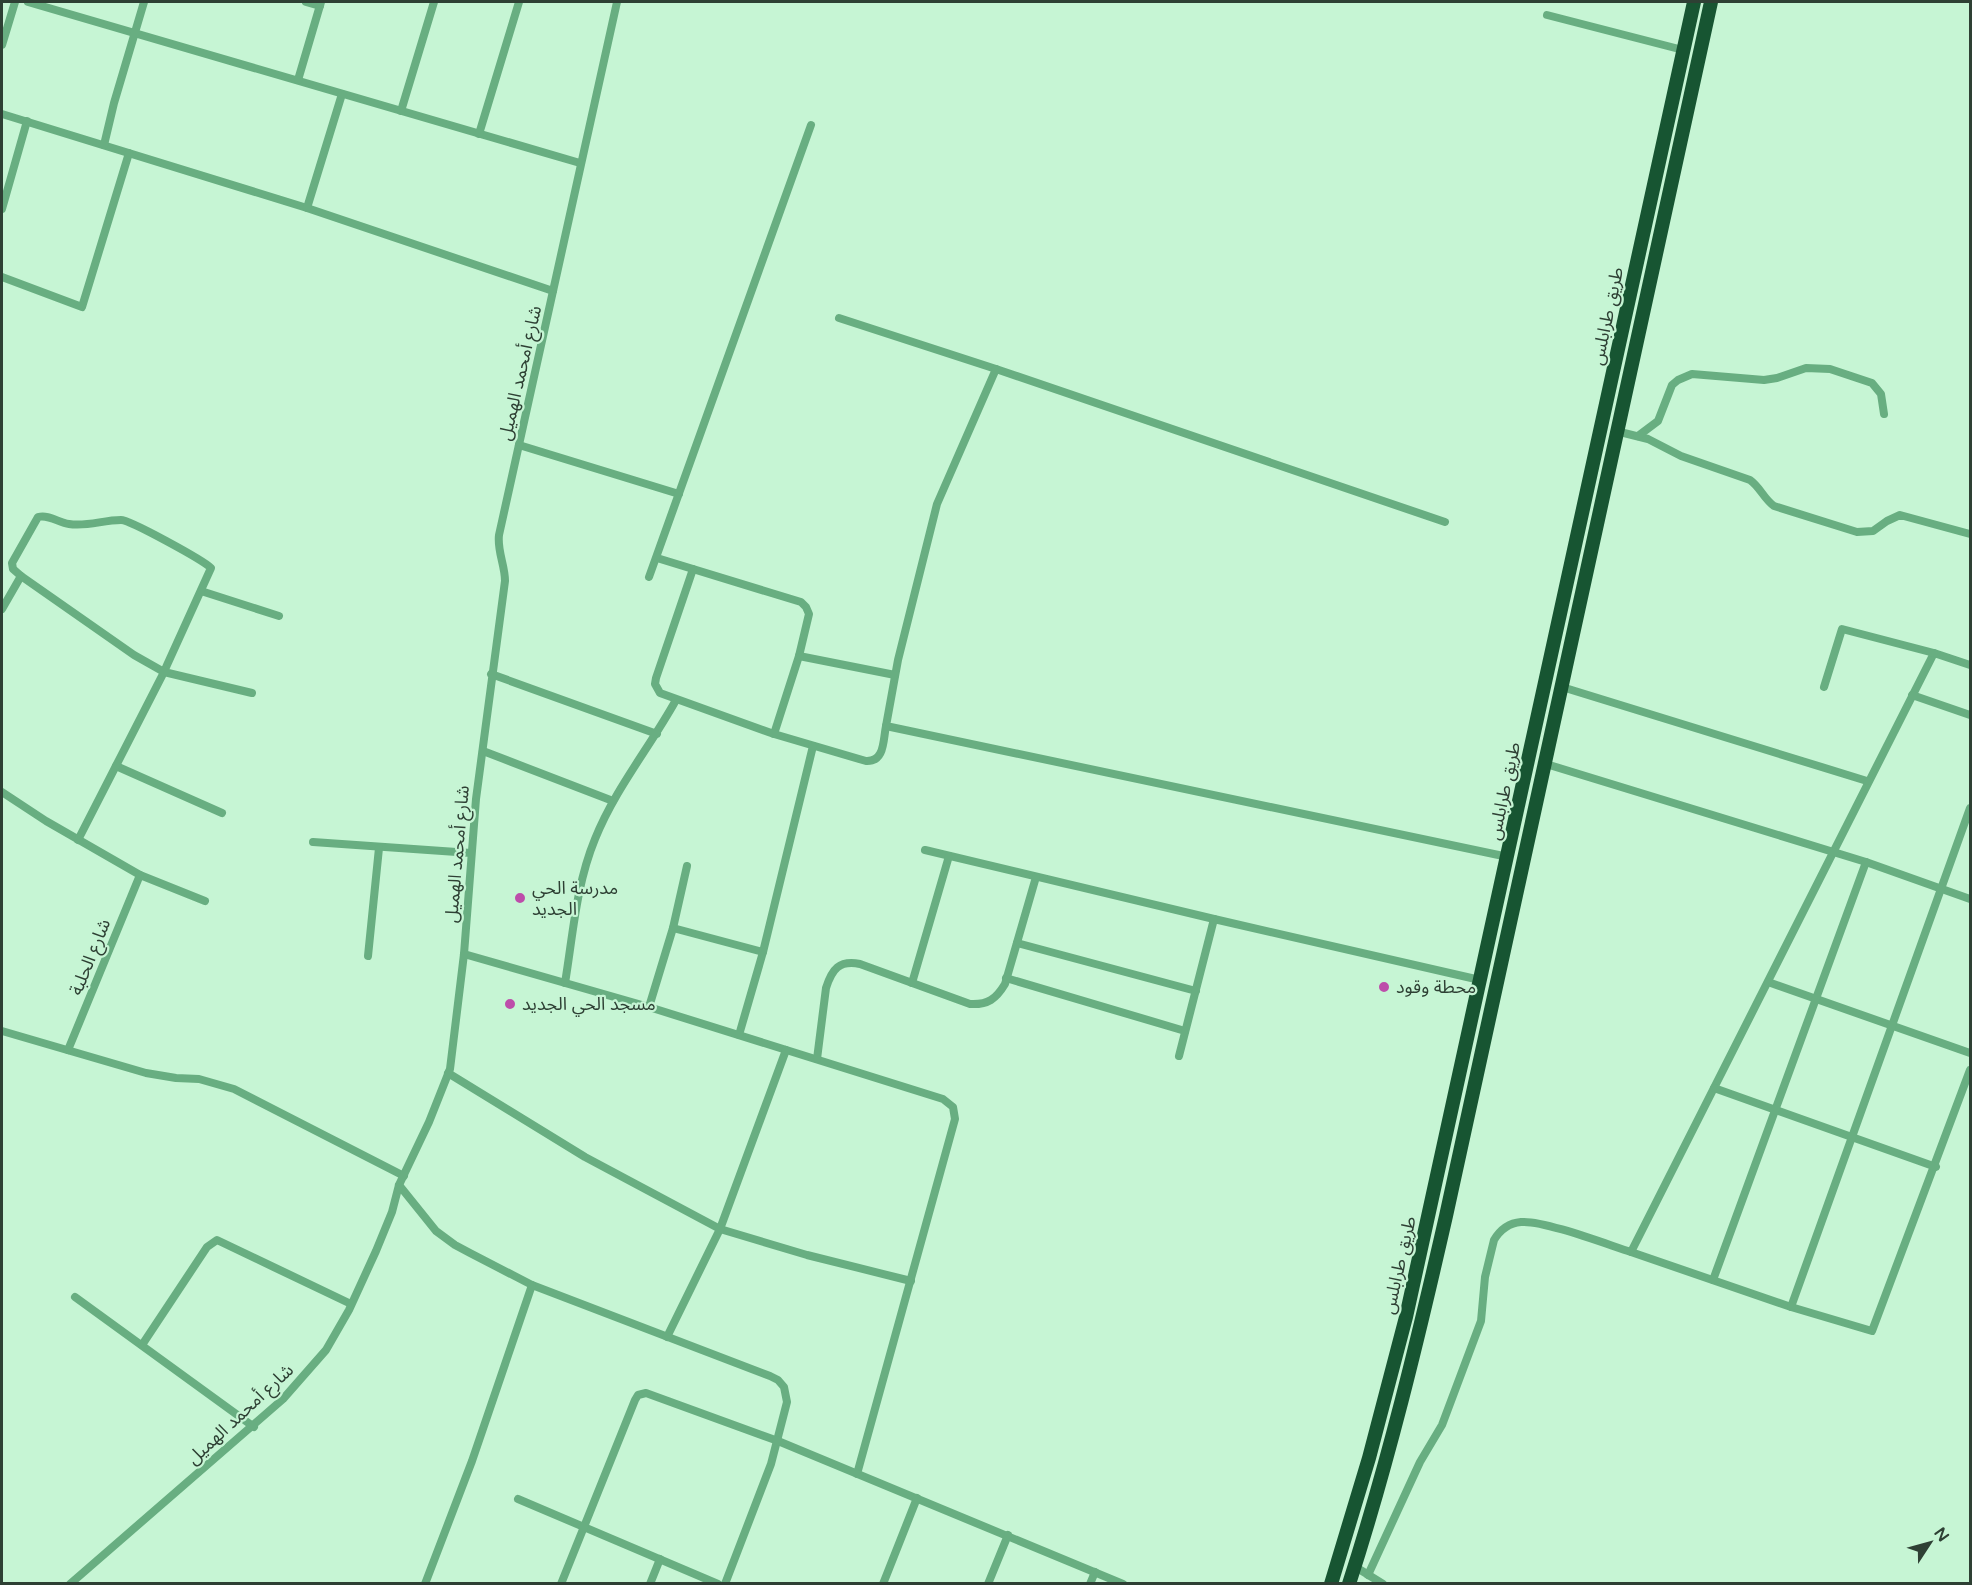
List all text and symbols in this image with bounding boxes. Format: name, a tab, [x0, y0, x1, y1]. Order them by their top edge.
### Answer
street label: طريق طرابلس	[1586, 265, 1628, 367]
street label: شارع أمحمد الهميل	[494, 303, 549, 443]
street label: طريق طرابلس	[1483, 740, 1525, 842]
street label: شارع أمحمد الهميل	[440, 784, 477, 924]
place label: مدرسة الحي الجديد	[532, 877, 618, 920]
marker: مدرسة الحي الجديد	[513, 891, 527, 905]
street label: شارع الحلبة	[65, 916, 118, 1000]
place label: محطة وقود	[1396, 976, 1476, 998]
marker: محطة وقود	[1377, 980, 1391, 994]
place label: مسجد الحي الجديد	[522, 993, 656, 1017]
marker: مسجد الحي الجديد	[503, 997, 517, 1011]
street label: طريق طرابلس	[1377, 1214, 1421, 1316]
street label: شارع أمحمد الهميل	[182, 1359, 300, 1471]
north arrow	[1900, 1513, 1960, 1573]
text: N	[1929, 1524, 1953, 1546]

